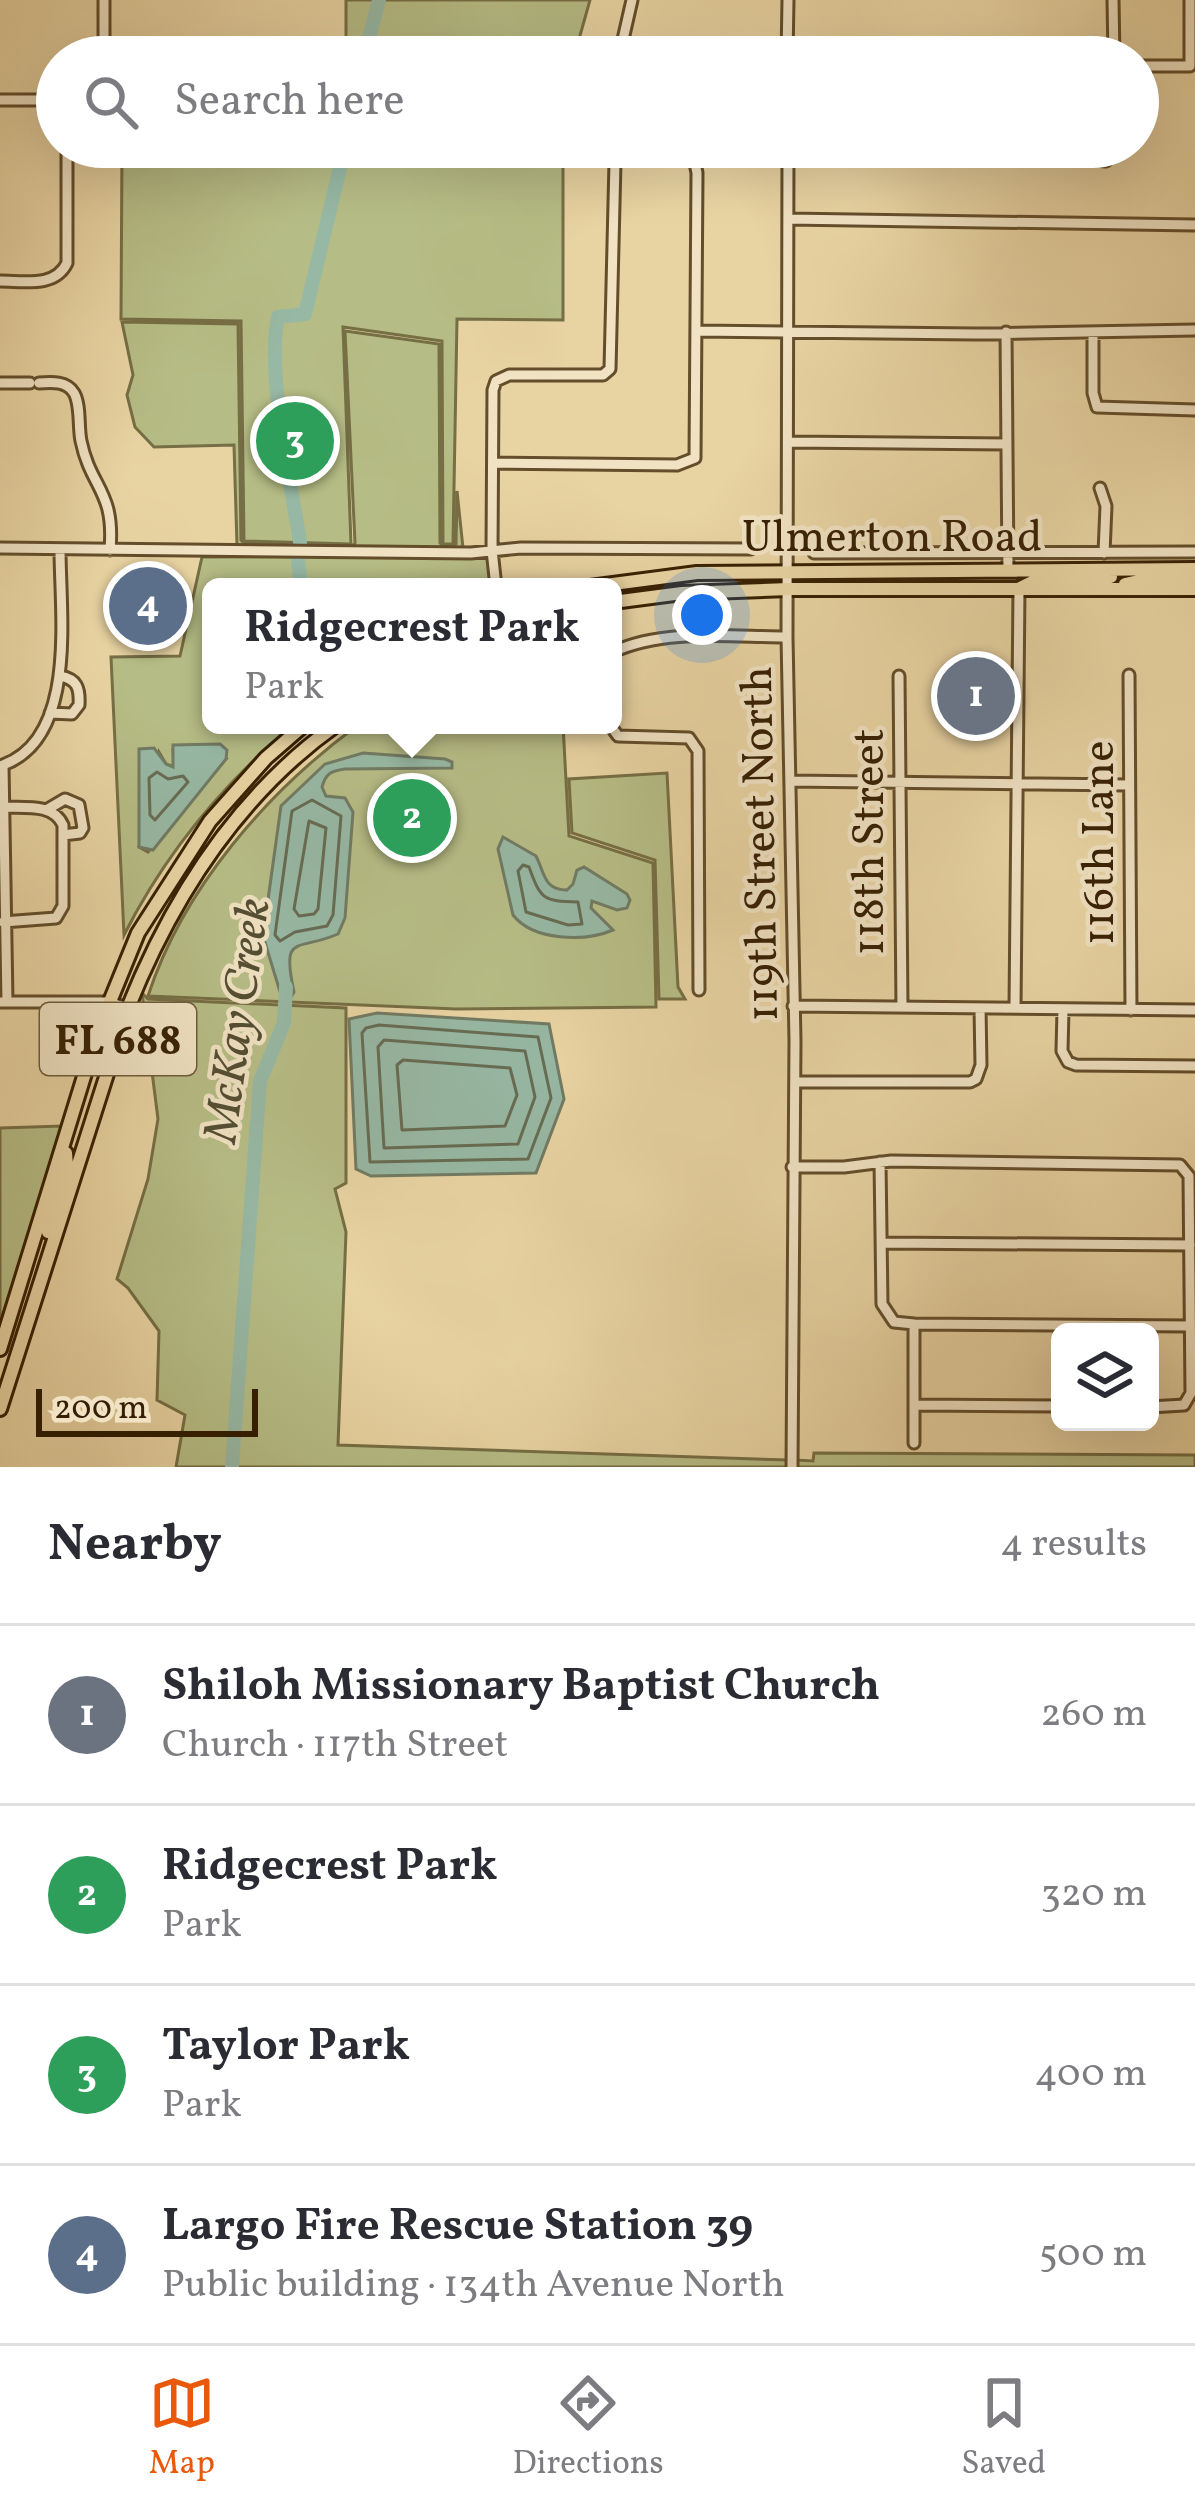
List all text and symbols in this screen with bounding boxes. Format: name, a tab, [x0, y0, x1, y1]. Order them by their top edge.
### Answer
search box	[36, 36, 1159, 168]
icon: search	[78, 69, 144, 135]
text: Search here	[174, 71, 405, 134]
pin: 3	[256, 396, 334, 486]
street label: Ulmerton Road	[742, 508, 1042, 571]
pin: 4	[109, 561, 187, 651]
popup	[202, 578, 622, 734]
your location	[672, 585, 732, 645]
text: Ridgecrest Park	[244, 598, 580, 661]
pin: 1	[937, 651, 1015, 741]
text: Park	[244, 661, 324, 715]
street label: 119th Street North	[728, 666, 797, 1022]
street label: 118th Street	[840, 728, 903, 956]
street label: 116th Lane	[1070, 740, 1133, 946]
pin: 2	[373, 773, 451, 863]
water label: McKay Creek	[189, 894, 290, 1149]
road number: FL 688	[40, 1003, 196, 1075]
map controls	[1051, 1323, 1159, 1431]
button: layers	[1051, 1323, 1159, 1431]
scale bar	[36, 1383, 258, 1436]
text: 200 m	[54, 1387, 148, 1433]
text: Nearby	[48, 1510, 222, 1581]
text: 4 results	[1000, 1518, 1147, 1572]
text: Shiloh Missionary Baptist Church	[162, 1656, 880, 1719]
text: 1	[79, 1688, 95, 1742]
text: 260 m	[1041, 1688, 1147, 1742]
text: Church · 117th Street	[162, 1719, 508, 1773]
text: Ridgecrest Park	[162, 1836, 497, 1899]
text: 2	[77, 1868, 97, 1922]
text: 320 m	[1041, 1868, 1147, 1922]
text: Park	[162, 1899, 242, 1953]
text: Taylor Park	[162, 2016, 410, 2079]
text: 3	[77, 2048, 97, 2102]
text: 400 m	[1035, 2048, 1147, 2102]
text: Park	[162, 2079, 242, 2133]
text: Largo Fire Rescue Station 39	[162, 2196, 753, 2259]
text: 4	[75, 2228, 99, 2282]
text: 500 m	[1039, 2228, 1147, 2282]
text: Public building · 134th Avenue North	[162, 2259, 785, 2313]
tab: Map	[149, 2370, 215, 2488]
tab: Directions	[512, 2370, 664, 2488]
tab: Saved	[961, 2370, 1046, 2488]

